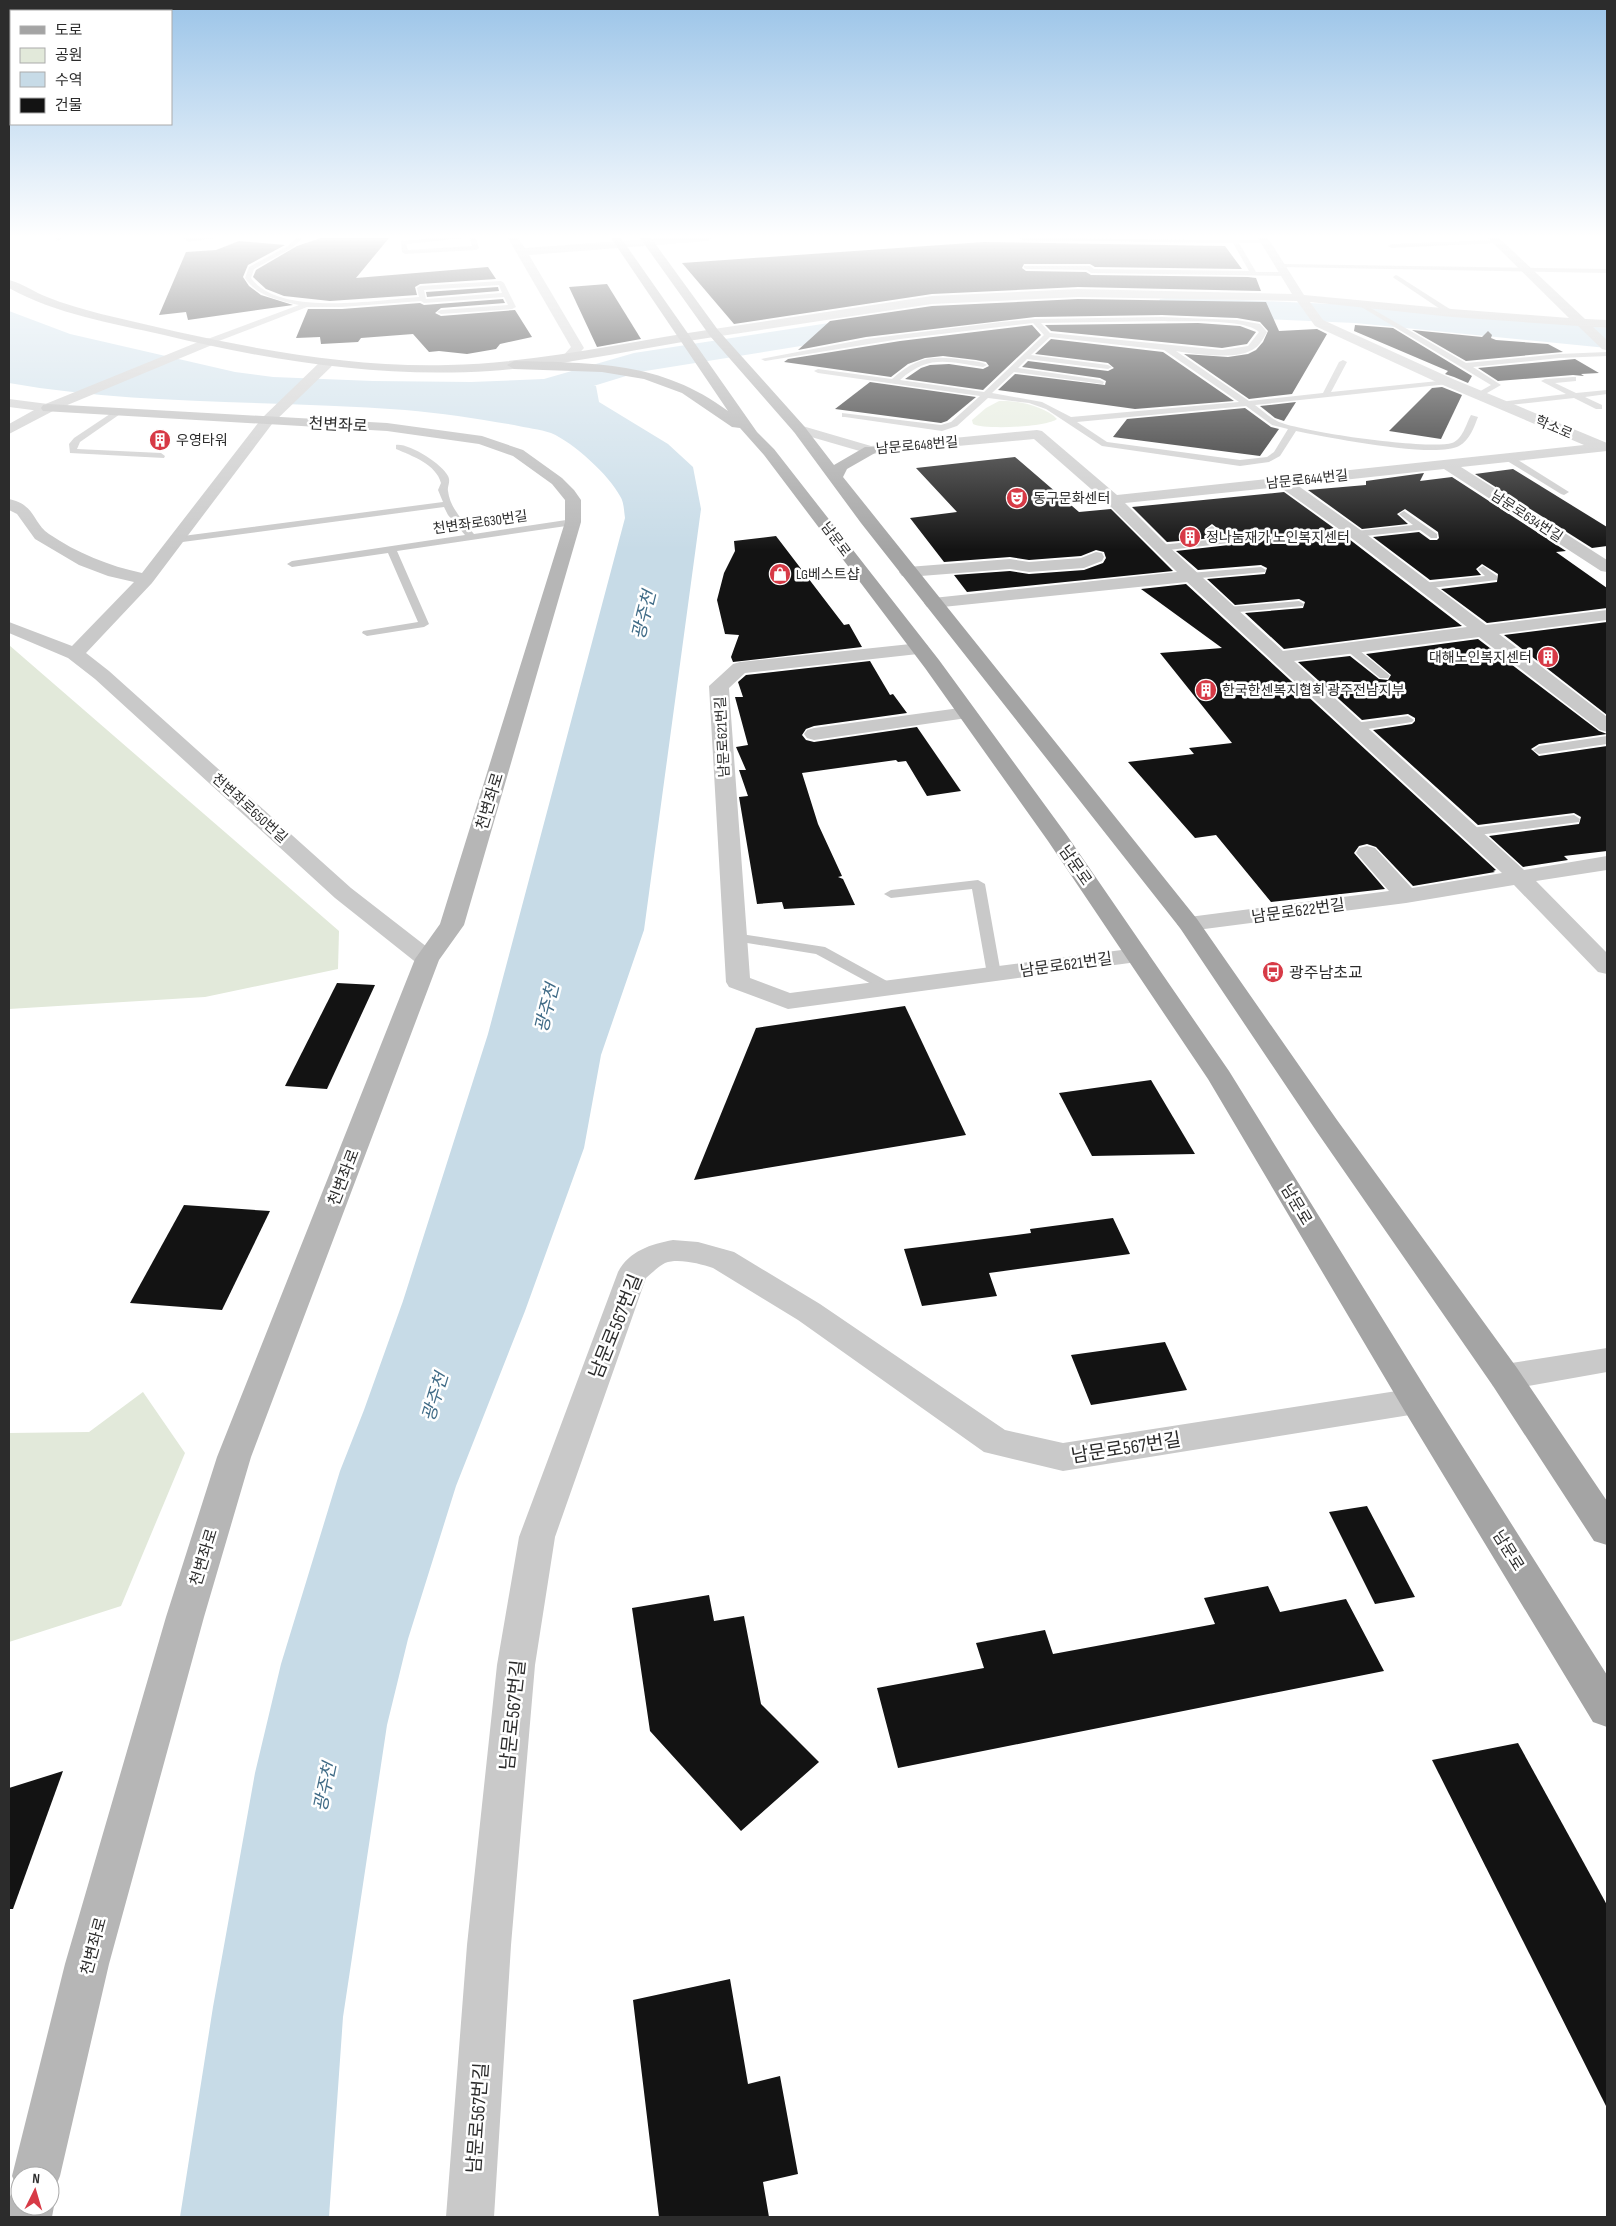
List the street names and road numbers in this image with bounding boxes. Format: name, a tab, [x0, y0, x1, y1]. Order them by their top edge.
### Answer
street label: 학소로	[1533, 412, 1575, 443]
street label: 천변좌로	[308, 414, 368, 437]
street label: 남문로648번길	[875, 433, 959, 458]
street label: 남문로644번길	[1265, 467, 1349, 492]
street label: 남문로634번길	[1488, 487, 1566, 546]
street label: 천변좌로630번길	[432, 507, 529, 538]
street label: 남문로	[817, 519, 854, 560]
street label: 남문로621번길	[712, 696, 733, 778]
street label: 천변좌로650번길	[209, 770, 291, 847]
street label: 천변좌로	[473, 770, 508, 832]
street label: 남문로	[1054, 842, 1095, 890]
street label: 남문로622번길	[1250, 896, 1346, 927]
street label: 남문로621번길	[1019, 950, 1114, 981]
street label: 천변좌로	[325, 1146, 364, 1208]
street label: 남문로	[1276, 1181, 1315, 1229]
street label: 남문로567번길	[585, 1271, 648, 1382]
street label: 남문로567번길	[1070, 1428, 1183, 1469]
street label: 천변좌로	[187, 1526, 222, 1588]
street label: 남문로	[1488, 1527, 1528, 1575]
street label: 남문로567번길	[496, 1659, 531, 1772]
street label: 천변좌로	[78, 1915, 111, 1977]
street label: 남문로567번길	[463, 2062, 494, 2174]

